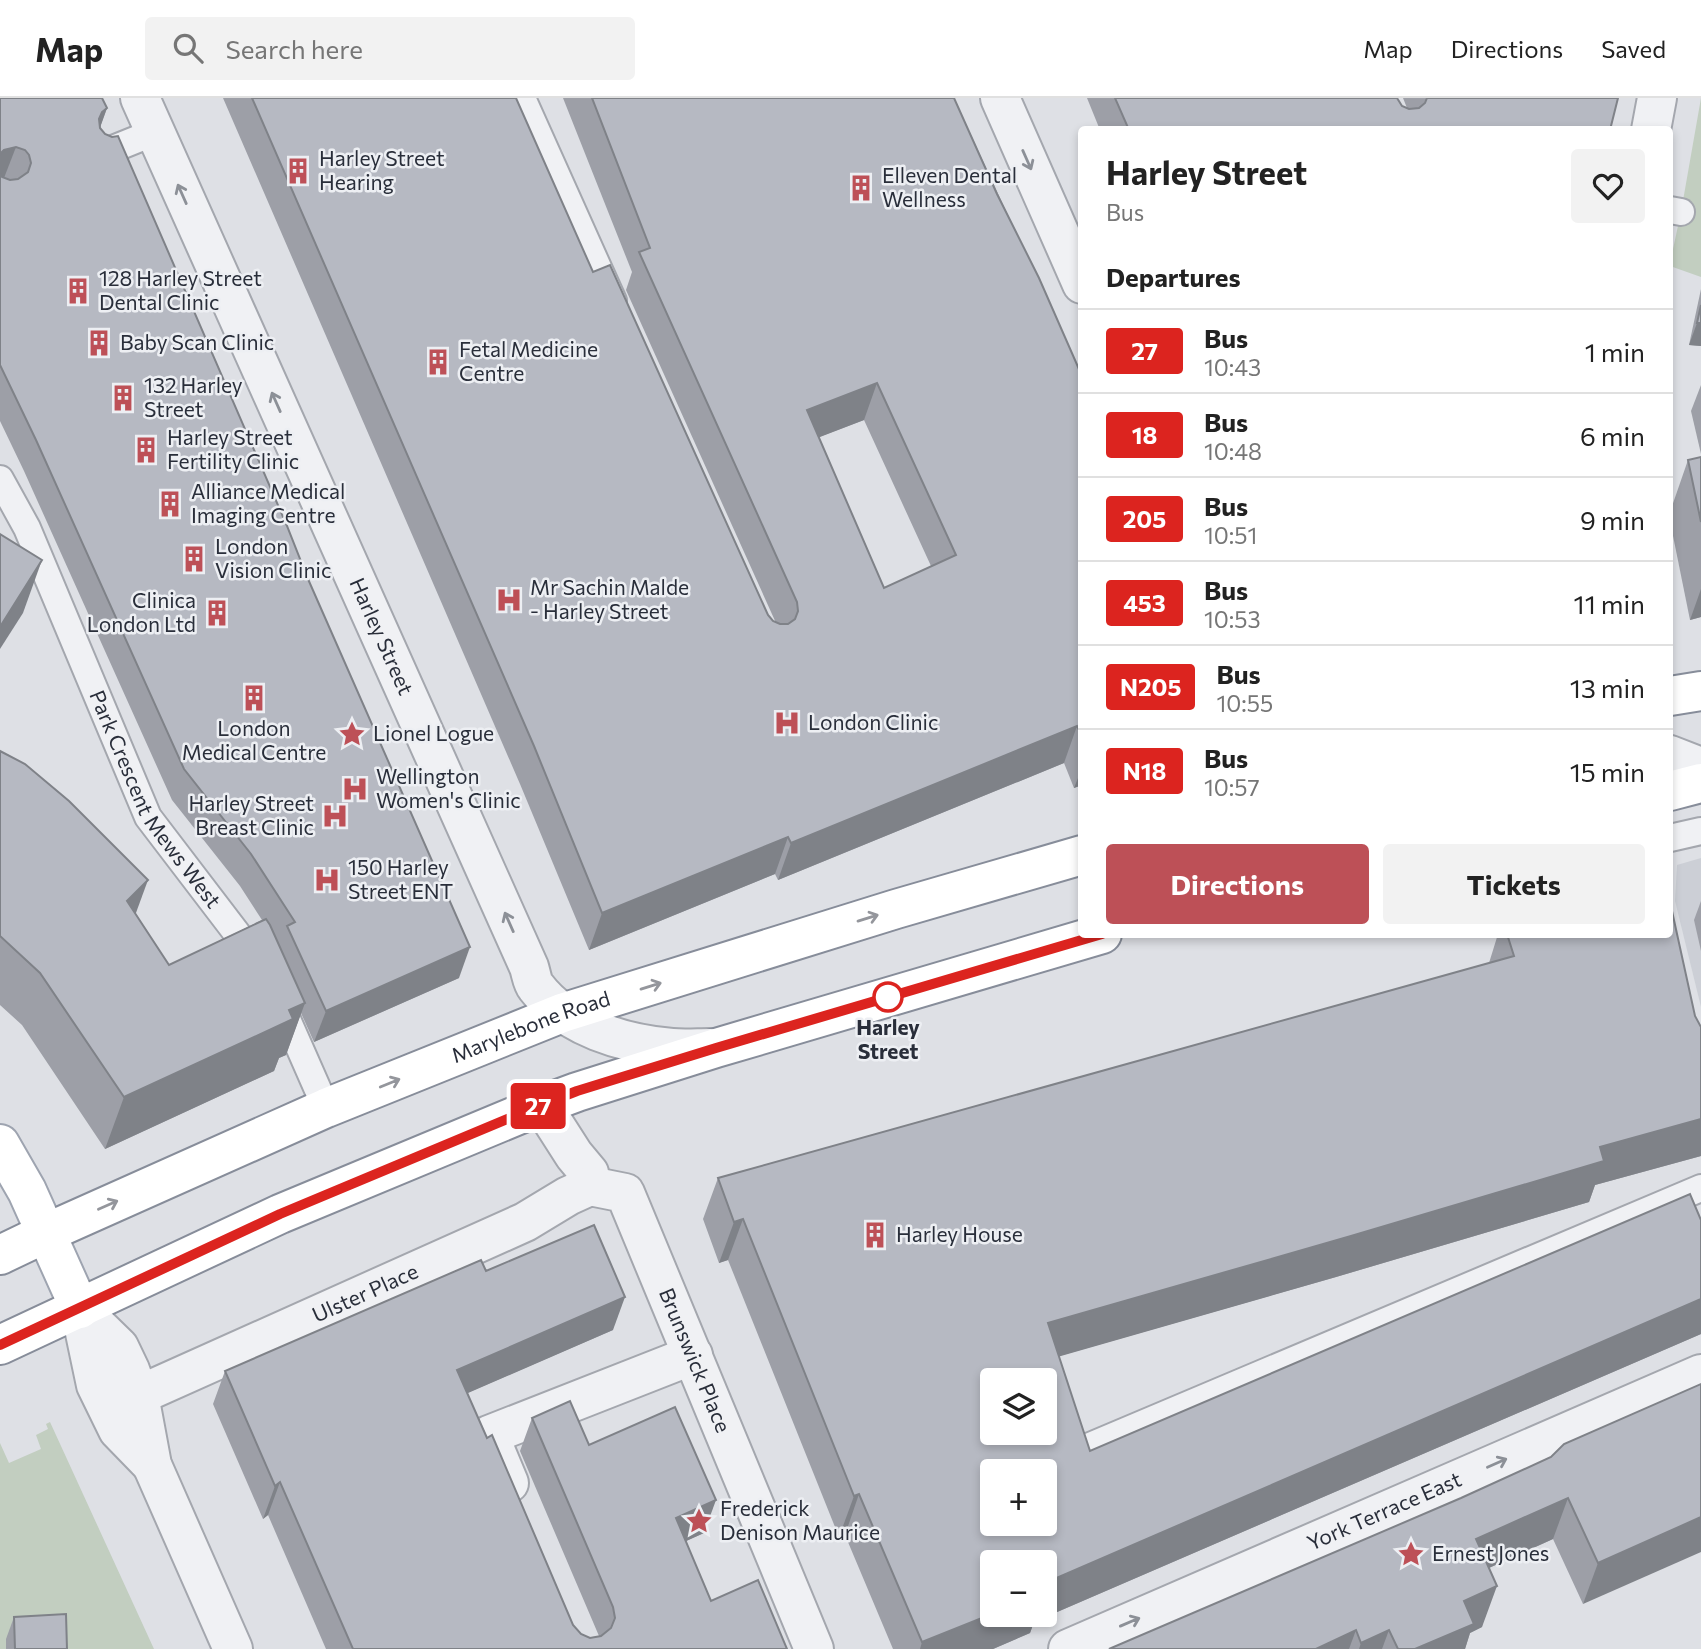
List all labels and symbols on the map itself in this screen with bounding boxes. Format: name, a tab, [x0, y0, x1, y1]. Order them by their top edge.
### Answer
place label: Harley Street Hearing	[319, 145, 445, 194]
one-way arrow	[1021, 149, 1034, 171]
building icon: Harley Street Hearing	[283, 156, 313, 186]
place label: Elleven Dental Wellness	[882, 162, 1017, 211]
building icon: Elleven Dental Wellness	[846, 173, 876, 203]
one-way arrow	[175, 184, 188, 205]
place label: 128 Harley Street Dental Clinic	[99, 265, 262, 314]
building icon: 128 Harley Street Dental Clinic	[63, 276, 93, 306]
building icon: Baby Scan Clinic	[84, 328, 114, 358]
place label: Baby Scan Clinic	[120, 329, 274, 354]
place label: Fetal Medicine Centre	[459, 336, 598, 385]
building icon: Fetal Medicine Centre	[423, 347, 453, 377]
place label: 132 Harley Street	[144, 372, 243, 421]
building icon: 132 Harley Street	[108, 383, 138, 413]
one-way arrow	[269, 392, 282, 413]
place label: Harley Street Fertility Clinic	[167, 424, 299, 473]
building icon: Harley Street Fertility Clinic	[131, 435, 161, 465]
place label: Alliance Medical Imaging Centre	[191, 478, 345, 527]
building icon: Alliance Medical Imaging Centre	[155, 489, 185, 519]
place label: London Vision Clinic	[215, 533, 331, 582]
building icon: London Vision Clinic	[179, 544, 209, 574]
street label: Harley Street	[345, 573, 419, 698]
place label: Mr Sachin Malde - Harley Street	[530, 574, 689, 623]
hospital icon: Mr Sachin Malde - Harley Street	[494, 585, 524, 615]
place label: Clinica London Ltd	[87, 587, 196, 636]
building icon: Clinica London Ltd	[202, 598, 232, 628]
building icon: London Medical Centre	[239, 683, 269, 713]
street label: Park Crescent Mews West	[85, 686, 227, 912]
hospital icon: London Clinic	[772, 708, 802, 738]
place label: London Clinic	[808, 709, 938, 734]
place label: London Medical Centre	[182, 715, 326, 764]
place icon: Lionel Logue	[337, 719, 367, 749]
place label: Lionel Logue	[373, 720, 494, 745]
place label: Wellington Women's Clinic	[376, 763, 521, 812]
hospital icon: Wellington Women's Clinic	[340, 774, 370, 804]
place label: Harley Street Breast Clinic	[188, 790, 314, 839]
hospital icon: Harley Street Breast Clinic	[320, 801, 350, 831]
place label: 150 Harley Street ENT	[348, 854, 453, 903]
hospital icon: 150 Harley Street ENT	[312, 865, 342, 895]
one-way arrow	[857, 911, 879, 924]
one-way arrow	[502, 912, 515, 934]
one-way arrow	[639, 978, 661, 991]
marker: Harley Street	[873, 982, 903, 1012]
street label: Marylebone Road	[447, 985, 613, 1067]
place label: Harley Street	[856, 1014, 920, 1063]
one-way arrow	[378, 1075, 400, 1088]
line badge: 27	[506, 1083, 570, 1129]
one-way arrow	[97, 1198, 119, 1211]
building icon: Harley House	[860, 1220, 890, 1250]
place label: Harley House	[896, 1221, 1023, 1246]
street label: Ulster Place	[308, 1258, 421, 1327]
street label: Brunswick Place	[655, 1284, 737, 1436]
one-way arrow	[1485, 1456, 1507, 1469]
street label: York Terrace East	[1303, 1466, 1465, 1555]
place label: Frederick Denison Maurice	[720, 1495, 880, 1544]
place icon: Frederick Denison Maurice	[684, 1506, 714, 1536]
place icon: Ernest Jones	[1396, 1539, 1426, 1569]
place label: Ernest Jones	[1432, 1540, 1549, 1565]
one-way arrow	[1119, 1615, 1141, 1628]

